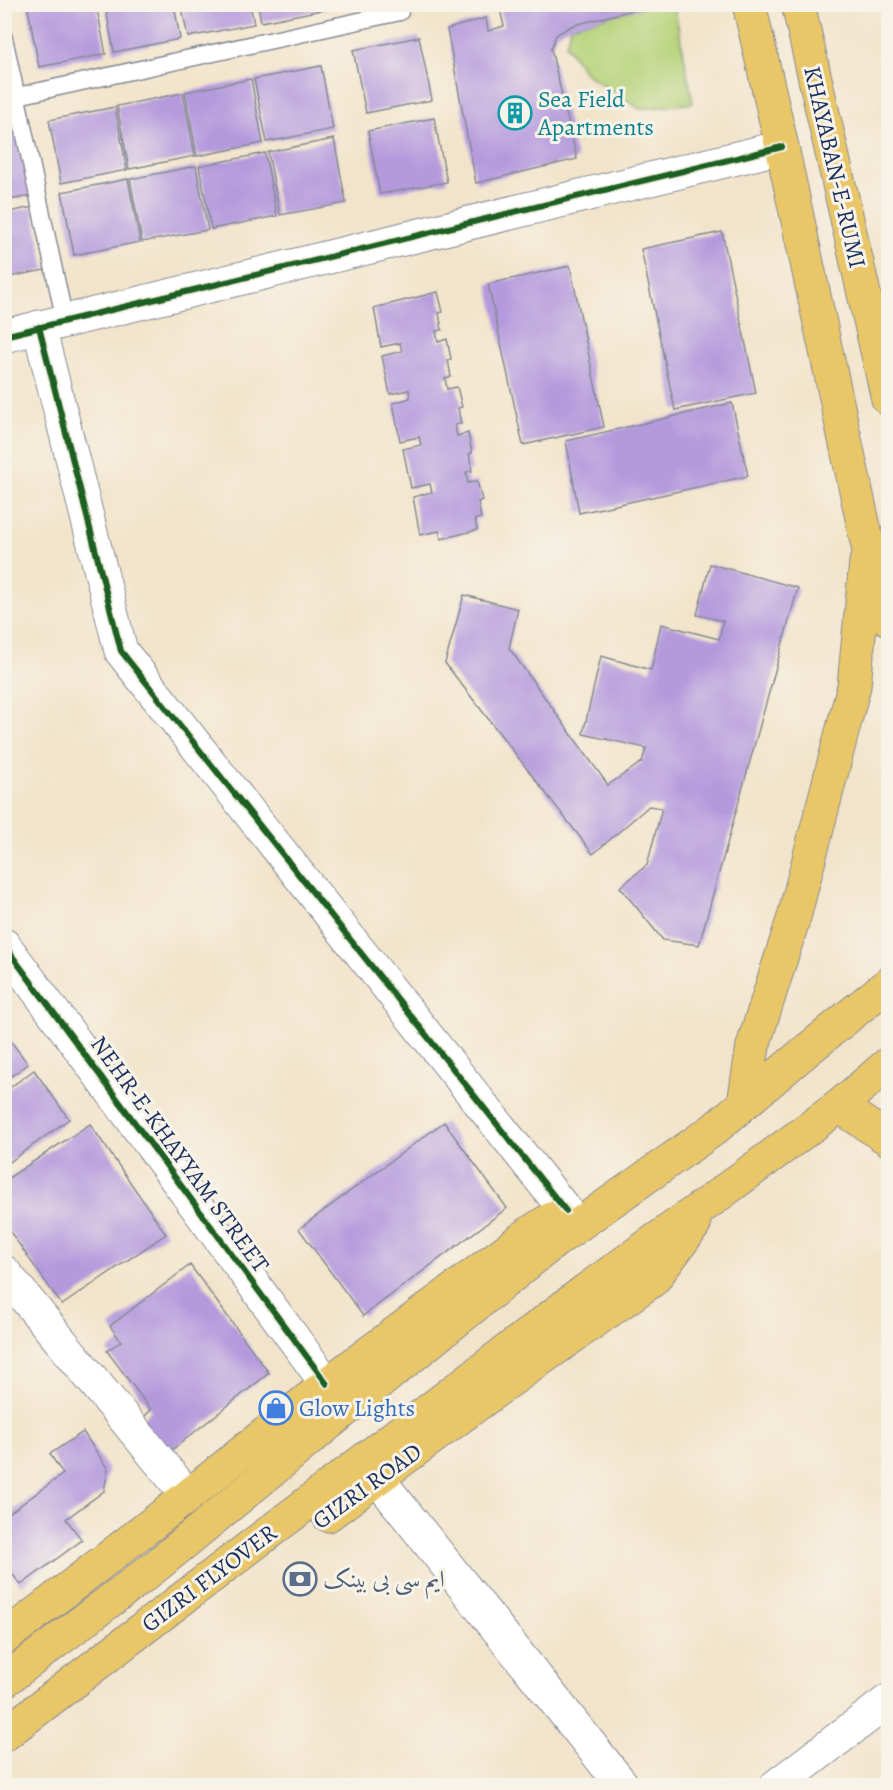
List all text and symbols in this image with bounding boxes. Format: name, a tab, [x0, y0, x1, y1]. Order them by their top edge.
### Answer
street label: KHAYABAN-E-RUMI	[796, 63, 874, 271]
place label: Sea Field Apartments	[537, 83, 654, 143]
building icon: Sea Field Apartments	[497, 95, 533, 131]
street label: NEHR-E-KHAYYAM STREET	[83, 1029, 277, 1279]
shop icon: Glow Lights	[258, 1390, 294, 1426]
place label: Glow Lights	[299, 1392, 415, 1424]
street label: GIZRI ROAD	[306, 1435, 428, 1537]
street label: GIZRI FLYOVER	[135, 1516, 283, 1639]
bank icon: ایم سی بی بینک	[282, 1561, 318, 1597]
place label: ایم سی بی بینک	[323, 1563, 445, 1600]

